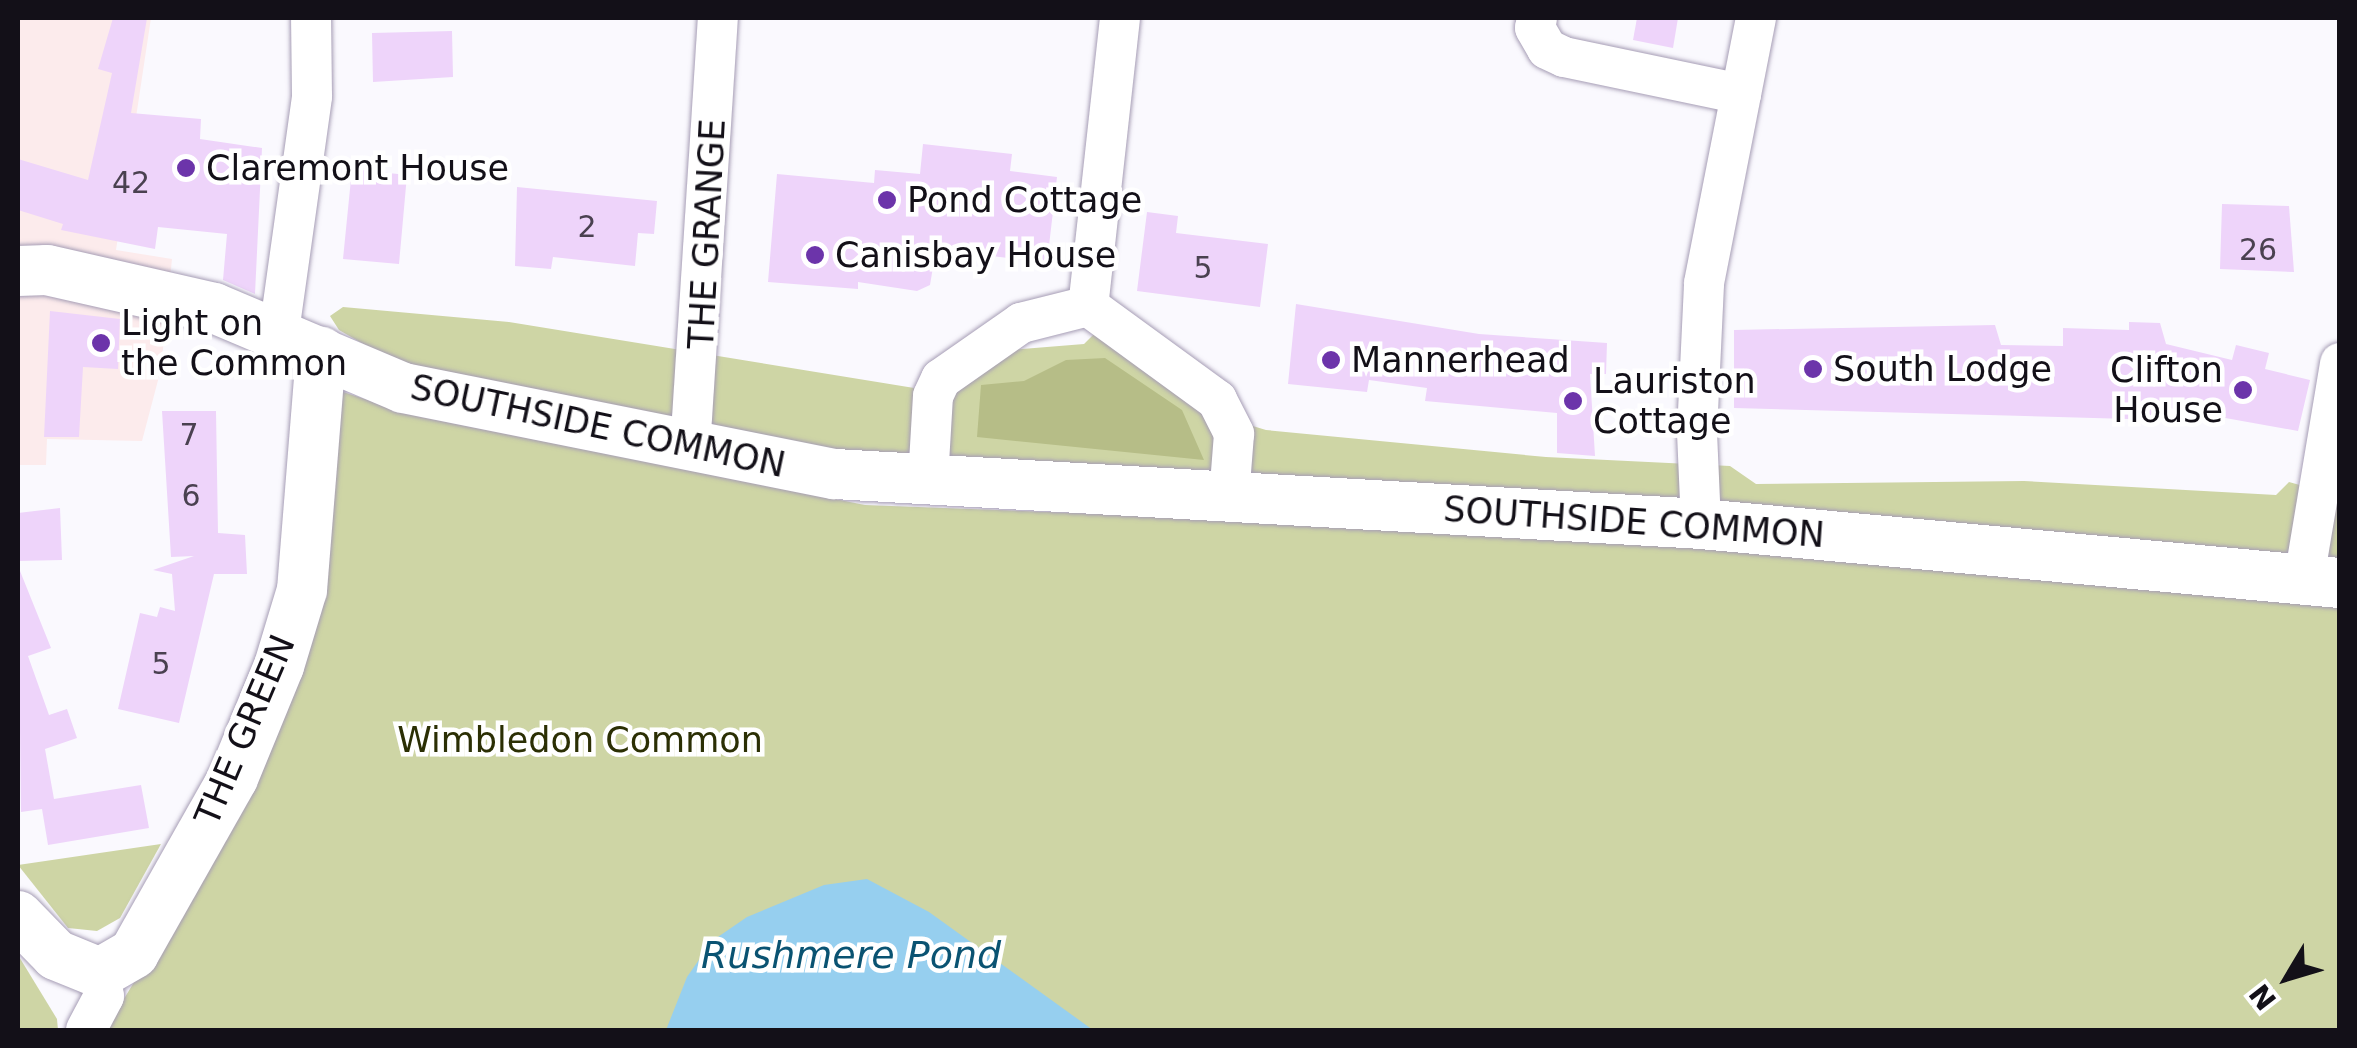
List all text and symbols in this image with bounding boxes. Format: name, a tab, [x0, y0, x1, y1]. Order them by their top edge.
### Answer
street label: THE GRANGE	[680, 118, 734, 350]
place label: Claremont House	[206, 147, 509, 189]
marker: Claremont House	[175, 157, 197, 179]
house number: 42	[112, 165, 150, 201]
place label: Pond Cottage	[907, 179, 1142, 221]
marker: Pond Cottage	[876, 189, 898, 211]
house number: 2	[577, 209, 597, 245]
house number: 26	[2239, 232, 2277, 268]
place label: Canisbay House	[835, 234, 1116, 276]
marker: Canisbay House	[804, 244, 826, 266]
house number: 5	[1193, 250, 1213, 286]
place label: Light on the Common	[121, 302, 347, 384]
marker: Light on the Common	[90, 332, 112, 354]
place label: Mannerhead	[1351, 339, 1570, 381]
place label: South Lodge	[1833, 348, 2052, 390]
marker: Mannerhead	[1320, 349, 1342, 371]
place label: Clifton House	[2110, 349, 2223, 431]
marker: South Lodge	[1802, 358, 1824, 380]
place label: Lauriston Cottage	[1593, 360, 1756, 442]
street label: SOUTHSIDE COMMON	[407, 366, 789, 486]
marker: Clifton House	[2232, 379, 2254, 401]
marker: Lauriston Cottage	[1562, 390, 1584, 412]
house number: 7	[179, 417, 199, 453]
house number: 6	[181, 478, 201, 514]
street label: SOUTHSIDE COMMON	[1442, 488, 1826, 556]
street label: THE GREEN	[186, 628, 304, 832]
house number: 5	[151, 646, 171, 682]
park label: Wimbledon Common	[397, 719, 763, 761]
north arrow	[2237, 928, 2337, 1028]
water label: Rushmere Pond	[701, 933, 1001, 979]
text: N	[2243, 977, 2283, 1016]

